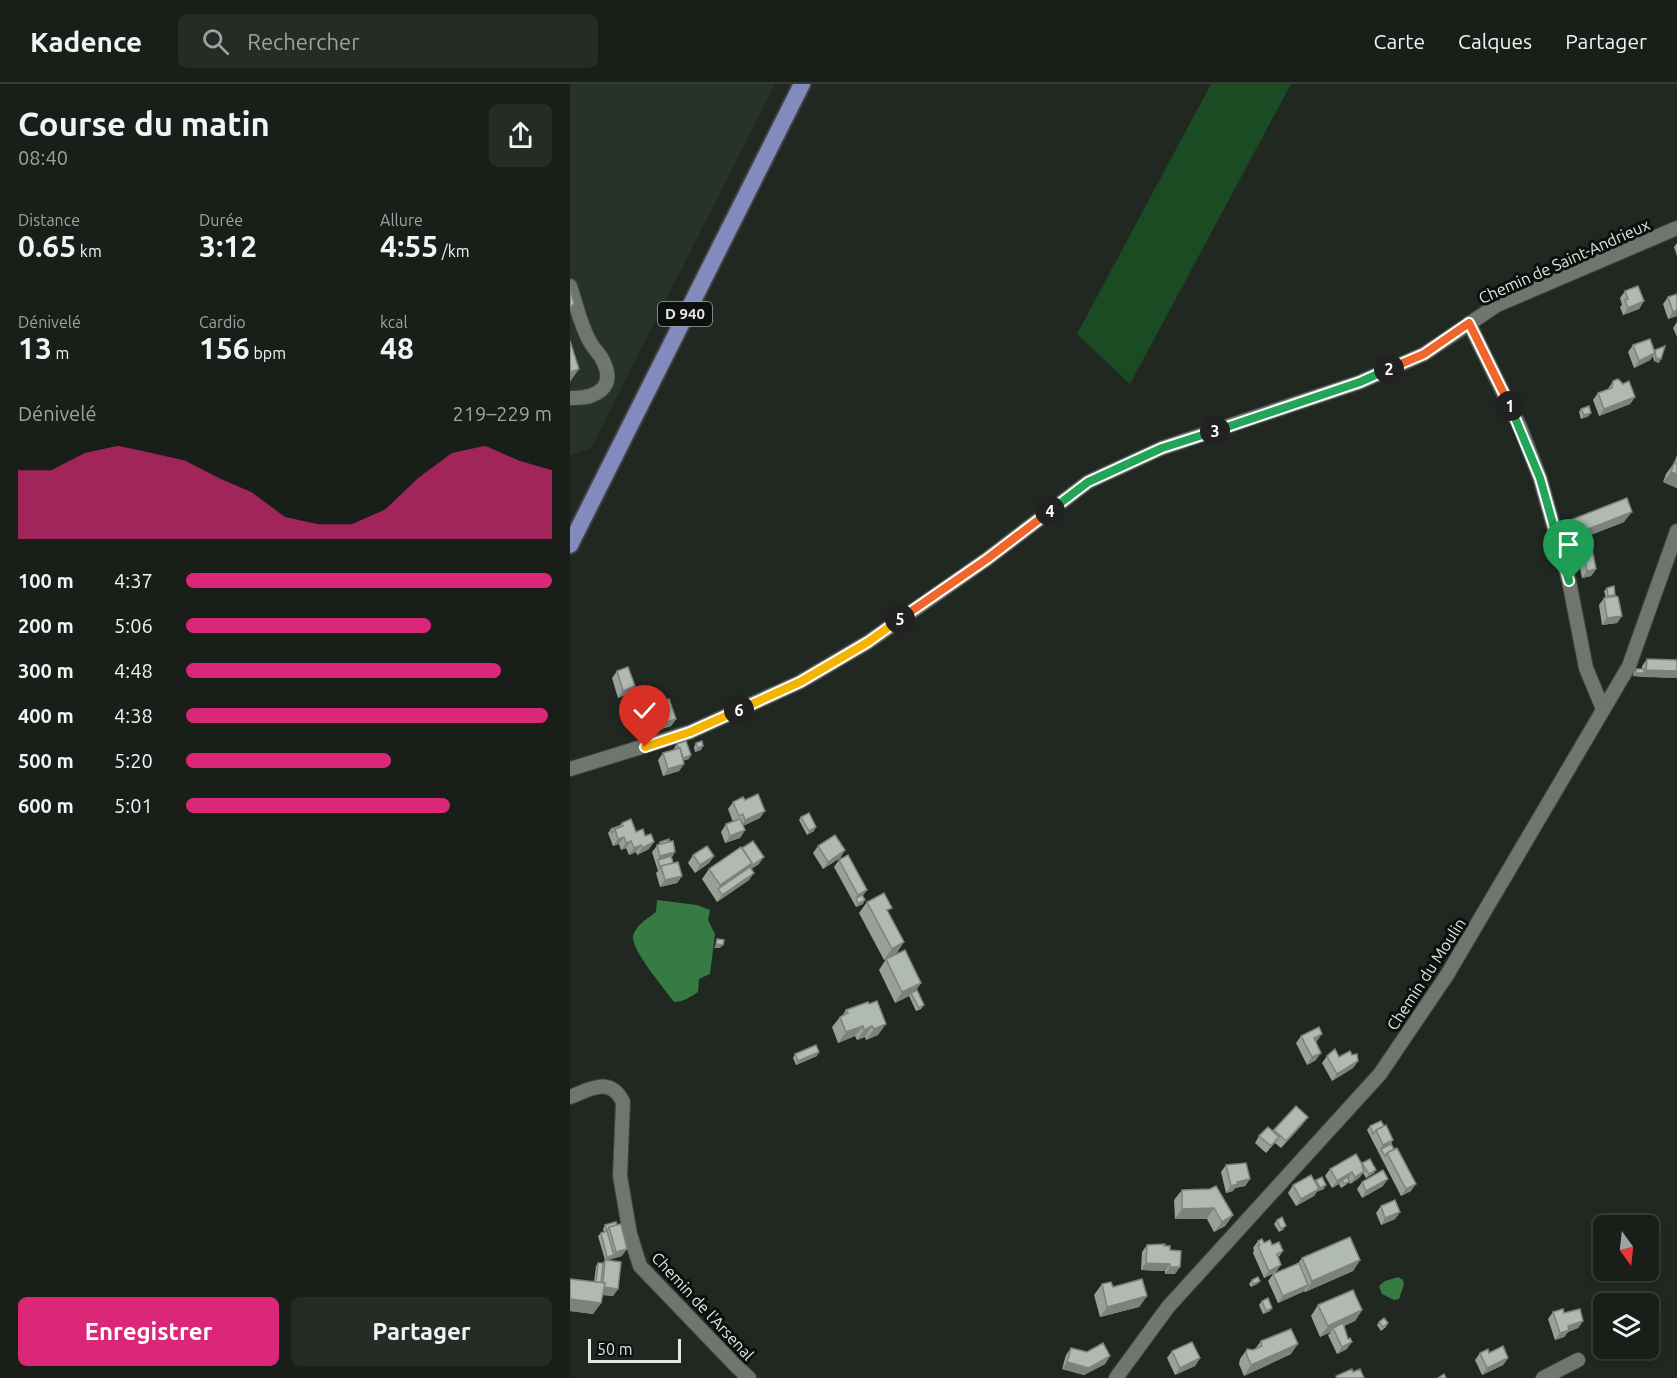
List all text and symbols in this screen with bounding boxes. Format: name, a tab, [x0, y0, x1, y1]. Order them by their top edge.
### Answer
search box	[178, 14, 598, 68]
icon: search	[199, 25, 232, 58]
text: Kadence	[30, 26, 142, 57]
text: Rechercher	[247, 29, 360, 54]
text: Carte	[1374, 29, 1425, 53]
text: Calques	[1458, 29, 1532, 53]
text: Partager	[1565, 29, 1647, 53]
button: share	[489, 104, 552, 167]
text: Course du matin	[18, 105, 270, 142]
text: 08:40	[18, 146, 68, 169]
text: Distance	[18, 211, 80, 229]
text: Durée	[199, 211, 243, 229]
text: Allure	[380, 211, 423, 229]
street label: Chemin de Saint-Andrieux	[1476, 215, 1652, 307]
text: 0.65	[18, 229, 76, 263]
text: 3:12	[199, 229, 257, 263]
text: 4:55	[380, 229, 438, 263]
text: km	[76, 242, 102, 260]
text: /km	[438, 242, 470, 260]
road number: D 940	[658, 302, 712, 326]
text: Dénivelé	[18, 313, 81, 331]
text: Cardio	[199, 313, 246, 331]
text: kcal	[380, 313, 408, 331]
text: 13	[18, 331, 52, 365]
text: 156	[199, 331, 250, 365]
text: 48	[380, 331, 414, 365]
text: m	[52, 344, 69, 362]
text: bpm	[250, 344, 286, 362]
pin: 2	[1374, 354, 1404, 384]
text: 2	[1384, 360, 1394, 378]
pin: 1	[1495, 391, 1525, 421]
text: 1	[1505, 397, 1515, 415]
text: Dénivelé	[18, 402, 96, 425]
text: 219–229 m	[453, 402, 552, 425]
pin: 3	[1200, 416, 1230, 446]
text: 3	[1210, 422, 1220, 440]
pin: 4	[1035, 496, 1065, 526]
text: 4	[1045, 502, 1055, 520]
pin	[1543, 519, 1594, 581]
icon: arrive	[1552, 528, 1585, 561]
text: 100 m	[18, 569, 74, 592]
text: 4:37	[114, 569, 153, 592]
pin: 5	[885, 604, 915, 634]
text: 5	[895, 610, 905, 628]
text: 200 m	[18, 614, 74, 637]
text: 5:06	[114, 614, 153, 637]
text: 300 m	[18, 659, 74, 682]
text: 4:48	[114, 659, 153, 682]
pin	[619, 685, 670, 747]
icon: check	[628, 694, 661, 727]
pin: 6	[724, 695, 754, 725]
text: 6	[734, 701, 744, 719]
text: 400 m	[18, 704, 74, 727]
text: 4:38	[114, 704, 153, 727]
text: 500 m	[18, 749, 74, 772]
text: 5:20	[114, 749, 153, 772]
text: 600 m	[18, 794, 74, 817]
text: 5:01	[114, 794, 153, 817]
street label: Chemin du Moulin	[1383, 915, 1469, 1033]
north arrow	[1593, 1215, 1659, 1281]
map controls	[1593, 1215, 1659, 1359]
street label: Chemin de l'Arsenal	[648, 1248, 758, 1364]
button: layers	[1593, 1293, 1659, 1359]
button: Enregistrer	[18, 1297, 279, 1366]
button: Partager	[291, 1297, 552, 1366]
scale bar	[588, 1336, 681, 1364]
text: 50 m	[597, 1340, 633, 1358]

